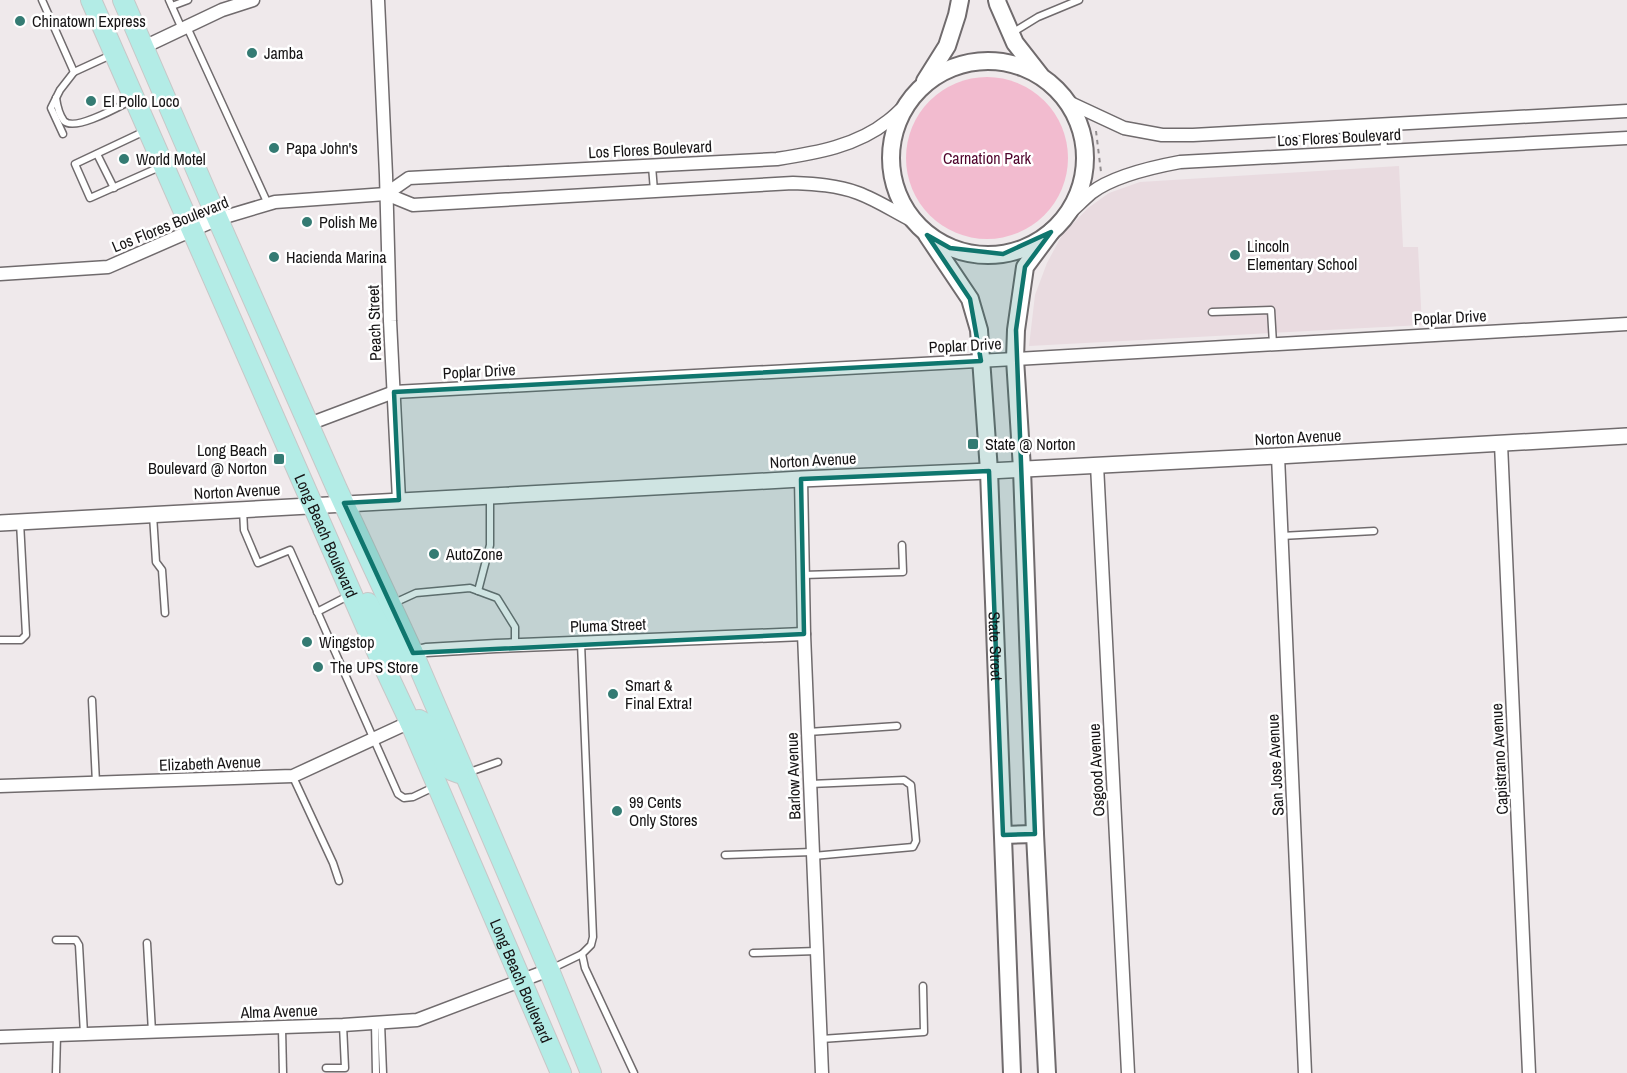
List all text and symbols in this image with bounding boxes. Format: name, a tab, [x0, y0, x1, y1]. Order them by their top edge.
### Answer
place label: Chinatown Express	[32, 10, 146, 32]
marker: Chinatown Express	[13, 14, 27, 28]
place label: Jamba	[264, 42, 304, 64]
marker: Jamba	[245, 46, 259, 60]
place label: El Pollo Loco	[103, 90, 180, 112]
marker: El Pollo Loco	[84, 94, 98, 108]
street label: Los Flores Boulevard	[1277, 123, 1401, 151]
street label: Los Flores Boulevard	[588, 135, 712, 163]
place label: Papa John's	[286, 137, 358, 159]
marker: Papa John's	[267, 141, 281, 155]
park label: Carnation Park	[943, 147, 1032, 169]
place label: World Motel	[136, 148, 206, 170]
marker: World Motel	[117, 152, 131, 166]
street label: Los Flores Boulevard	[108, 191, 232, 257]
place label: Polish Me	[319, 211, 377, 233]
marker: Polish Me	[300, 215, 314, 229]
place label: Lincoln Elementary School	[1247, 235, 1357, 275]
place label: Hacienda Marina	[286, 246, 387, 268]
marker: Lincoln Elementary School	[1228, 248, 1242, 262]
marker: Hacienda Marina	[267, 250, 281, 264]
street label: Peach Street	[362, 284, 386, 361]
street label: Poplar Drive	[1413, 304, 1487, 330]
street label: Poplar Drive	[928, 332, 1002, 358]
street label: Poplar Drive	[442, 358, 516, 384]
street label: Norton Avenue	[1254, 424, 1342, 450]
place label: State @ Norton	[985, 433, 1076, 455]
marker: State @ Norton	[966, 437, 980, 451]
place label: Long Beach Boulevard @ Norton	[148, 439, 267, 479]
street label: Norton Avenue	[769, 447, 857, 473]
marker: Long Beach Boulevard @ Norton	[272, 452, 286, 466]
street label: Long Beach Boulevard	[289, 470, 363, 601]
street label: Norton Avenue	[193, 478, 281, 504]
place label: AutoZone	[445, 543, 503, 565]
marker: AutoZone	[427, 547, 441, 561]
street label: State Street	[983, 611, 1008, 682]
street label: Pluma Street	[570, 613, 647, 637]
place label: Wingstop	[319, 631, 374, 653]
marker: Wingstop	[300, 635, 314, 649]
place label: The UPS Store	[330, 656, 418, 678]
marker: The UPS Store	[311, 660, 325, 674]
place label: Smart & Final Extra!	[625, 674, 692, 714]
marker: Smart & Final Extra!	[606, 687, 620, 701]
street label: Capistrano Avenue	[1485, 703, 1513, 815]
street label: San Jose Avenue	[1261, 714, 1289, 816]
street label: Osgood Avenue	[1083, 723, 1109, 817]
street label: Barlow Avenue	[780, 732, 806, 820]
street label: Elizabeth Avenue	[159, 750, 261, 776]
place label: 99 Cents Only Stores	[629, 791, 698, 831]
marker: 99 Cents Only Stores	[610, 804, 624, 818]
street label: Long Beach Boulevard	[485, 915, 558, 1046]
street label: Alma Avenue	[239, 999, 318, 1023]

